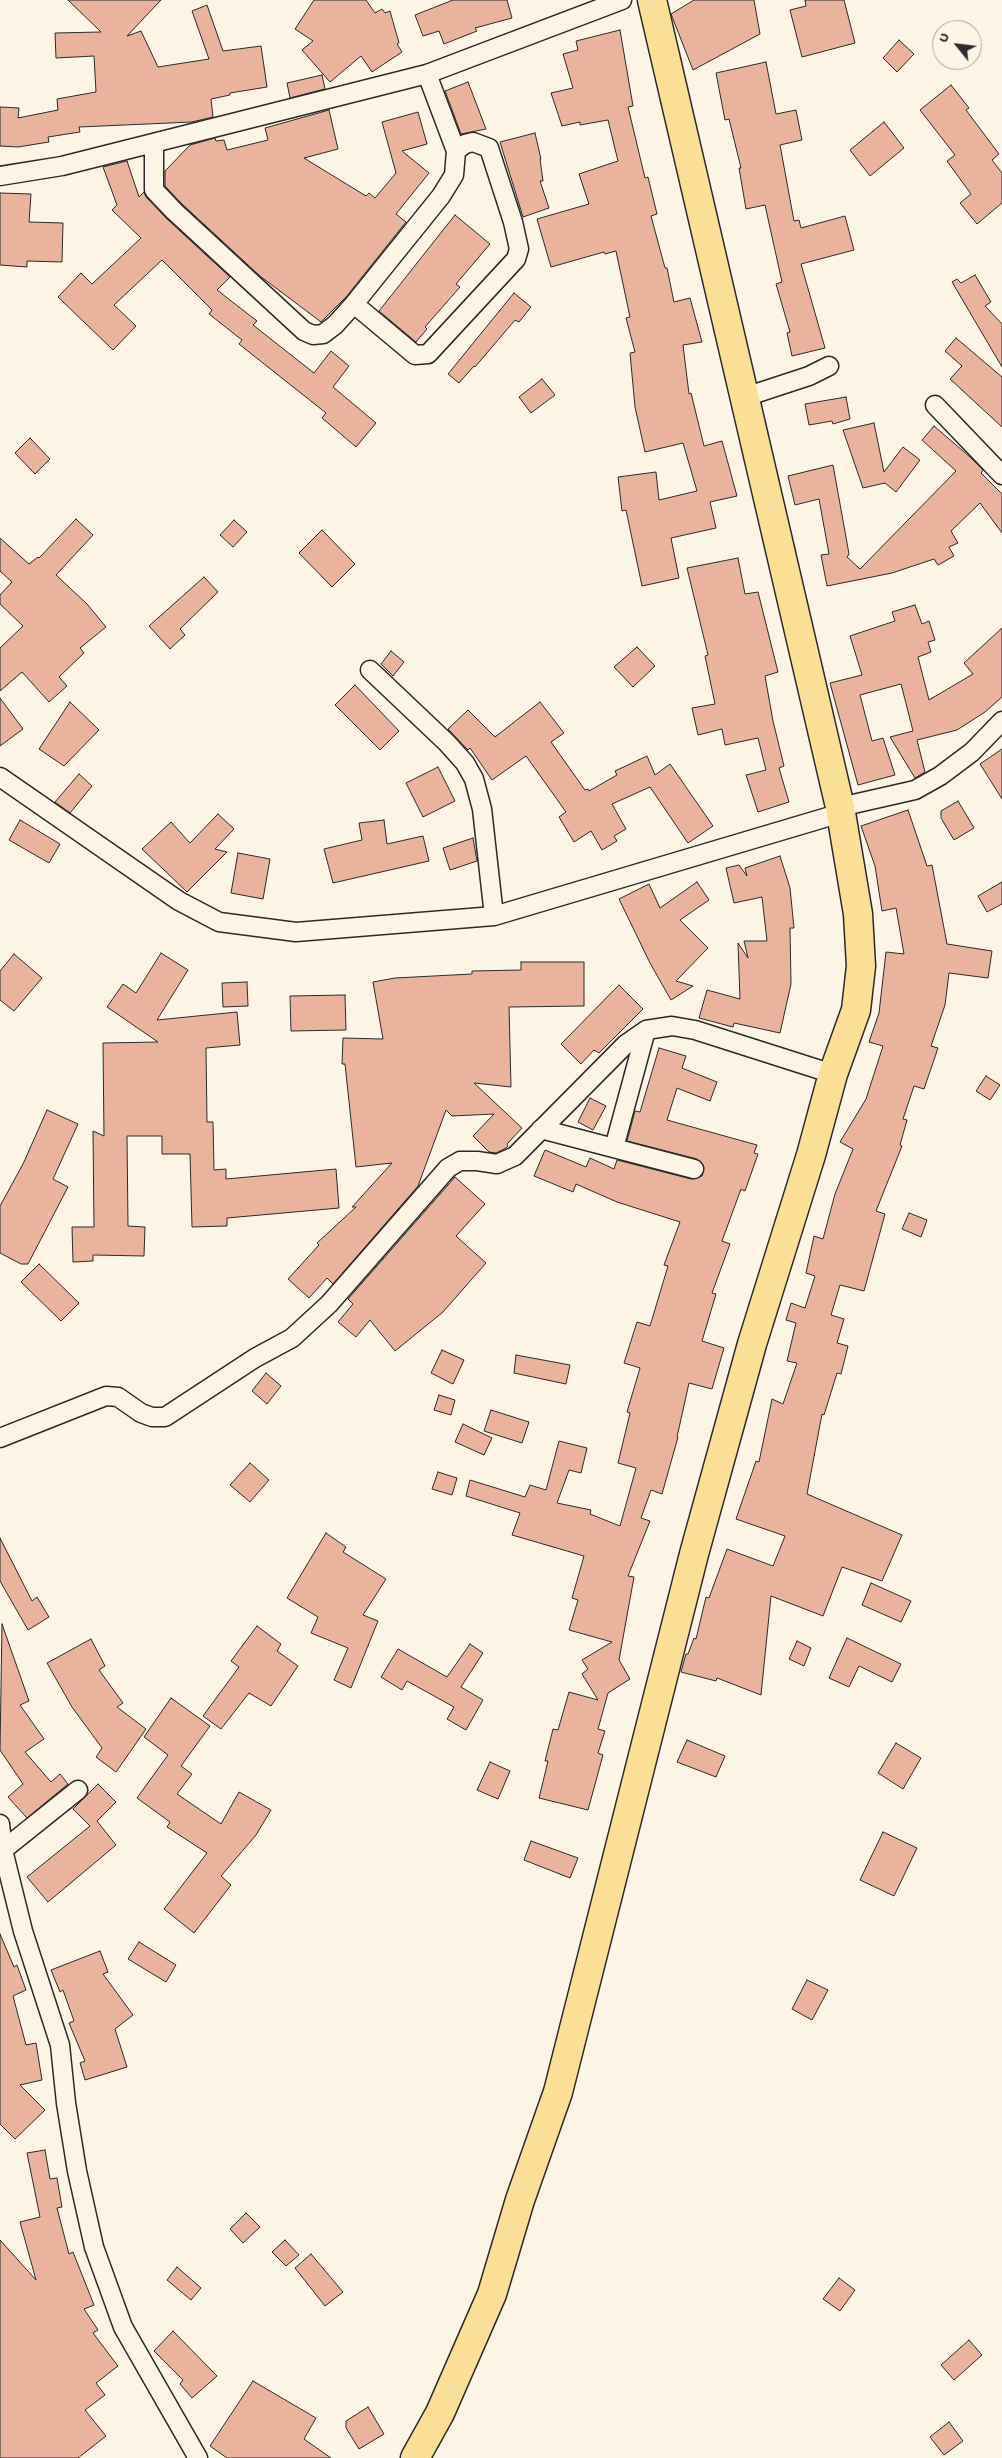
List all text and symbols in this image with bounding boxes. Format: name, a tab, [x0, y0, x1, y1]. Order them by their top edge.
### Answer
north arrow	[932, 20, 982, 70]
text: U	[935, 30, 954, 46]

